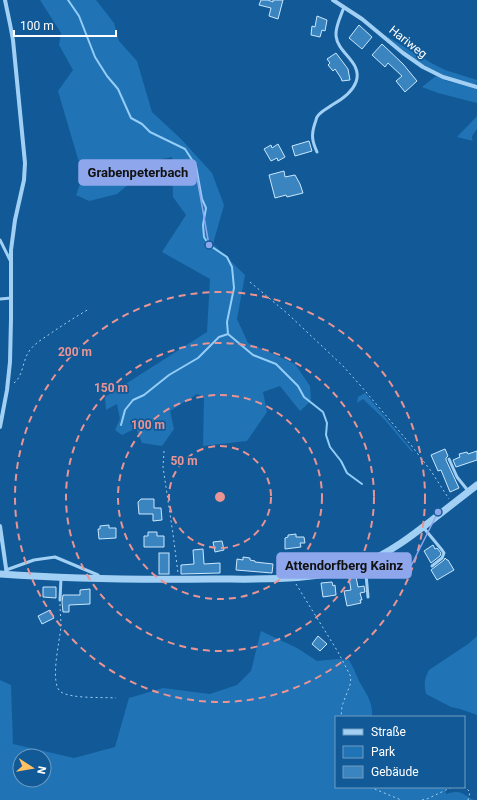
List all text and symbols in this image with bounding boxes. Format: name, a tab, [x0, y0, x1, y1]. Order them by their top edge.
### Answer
scale bar	[14, 12, 116, 38]
text: 100 m	[20, 19, 54, 33]
street label: Hariweg	[386, 23, 430, 61]
callout: Grabenpeterbach	[79, 160, 196, 185]
text: Grabenpeterbach	[88, 165, 188, 180]
text: 200 m	[58, 345, 92, 359]
text: 150 m	[94, 381, 128, 395]
text: 100 m	[131, 418, 165, 432]
text: 50 m	[170, 454, 198, 468]
centre of rings	[213, 490, 227, 504]
callout: Attendorfberg Kainz	[277, 553, 411, 578]
text: Attendorfberg Kainz	[285, 558, 403, 573]
legend	[335, 716, 465, 788]
text: Straße	[371, 725, 406, 739]
text: Park	[371, 745, 396, 759]
north arrow	[12, 748, 52, 788]
text: N	[34, 765, 48, 775]
text: Gebäude	[371, 765, 419, 779]

